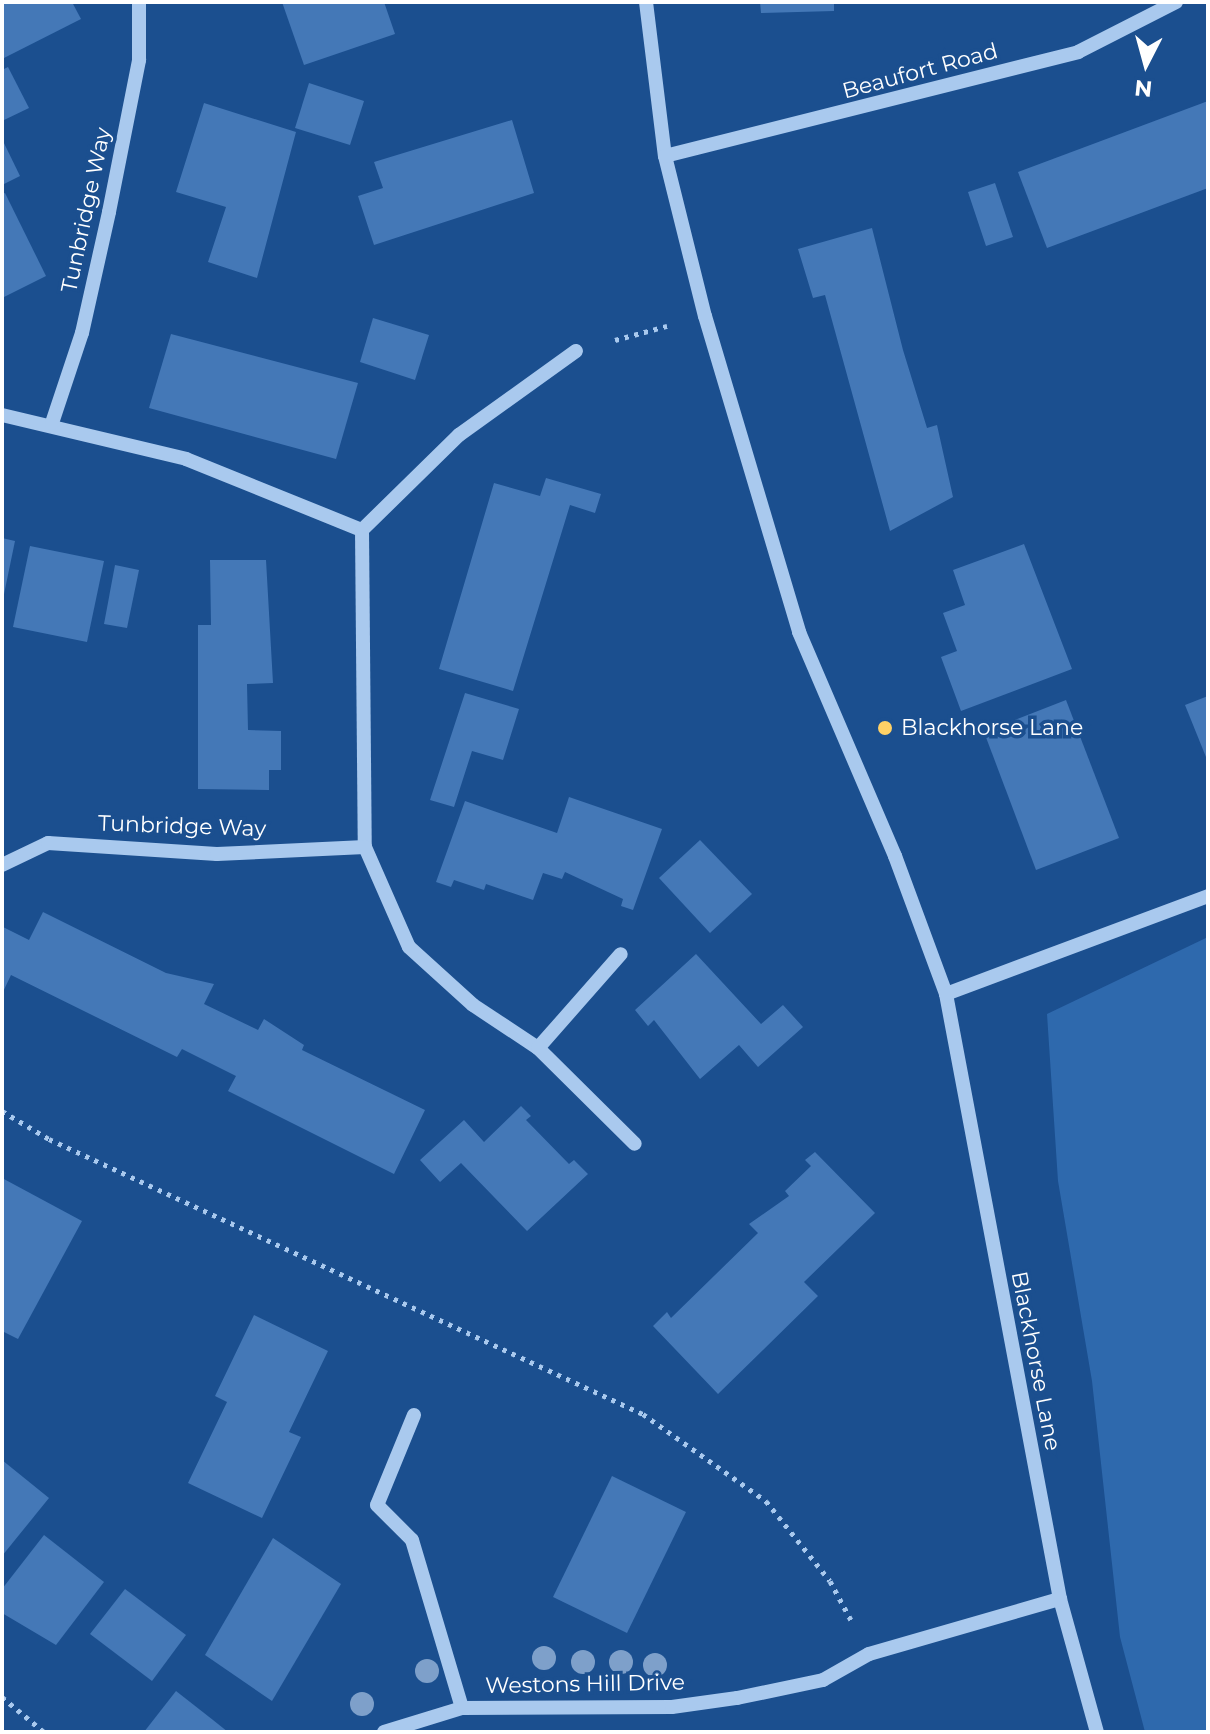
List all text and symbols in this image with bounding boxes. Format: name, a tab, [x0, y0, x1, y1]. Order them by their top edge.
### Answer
north arrow	[1106, 24, 1186, 104]
street label: Beaufort Road	[839, 38, 1001, 104]
text: N	[1133, 74, 1154, 103]
street label: Tunbridge Way	[56, 125, 116, 295]
place label: Blackhorse Lane	[901, 715, 1083, 741]
marker: Blackhorse Lane	[876, 719, 894, 737]
street label: Tunbridge Way	[97, 810, 267, 842]
street label: Blackhorse Lane	[1006, 1269, 1066, 1453]
street label: Westons Hill Drive	[485, 1669, 685, 1699]

